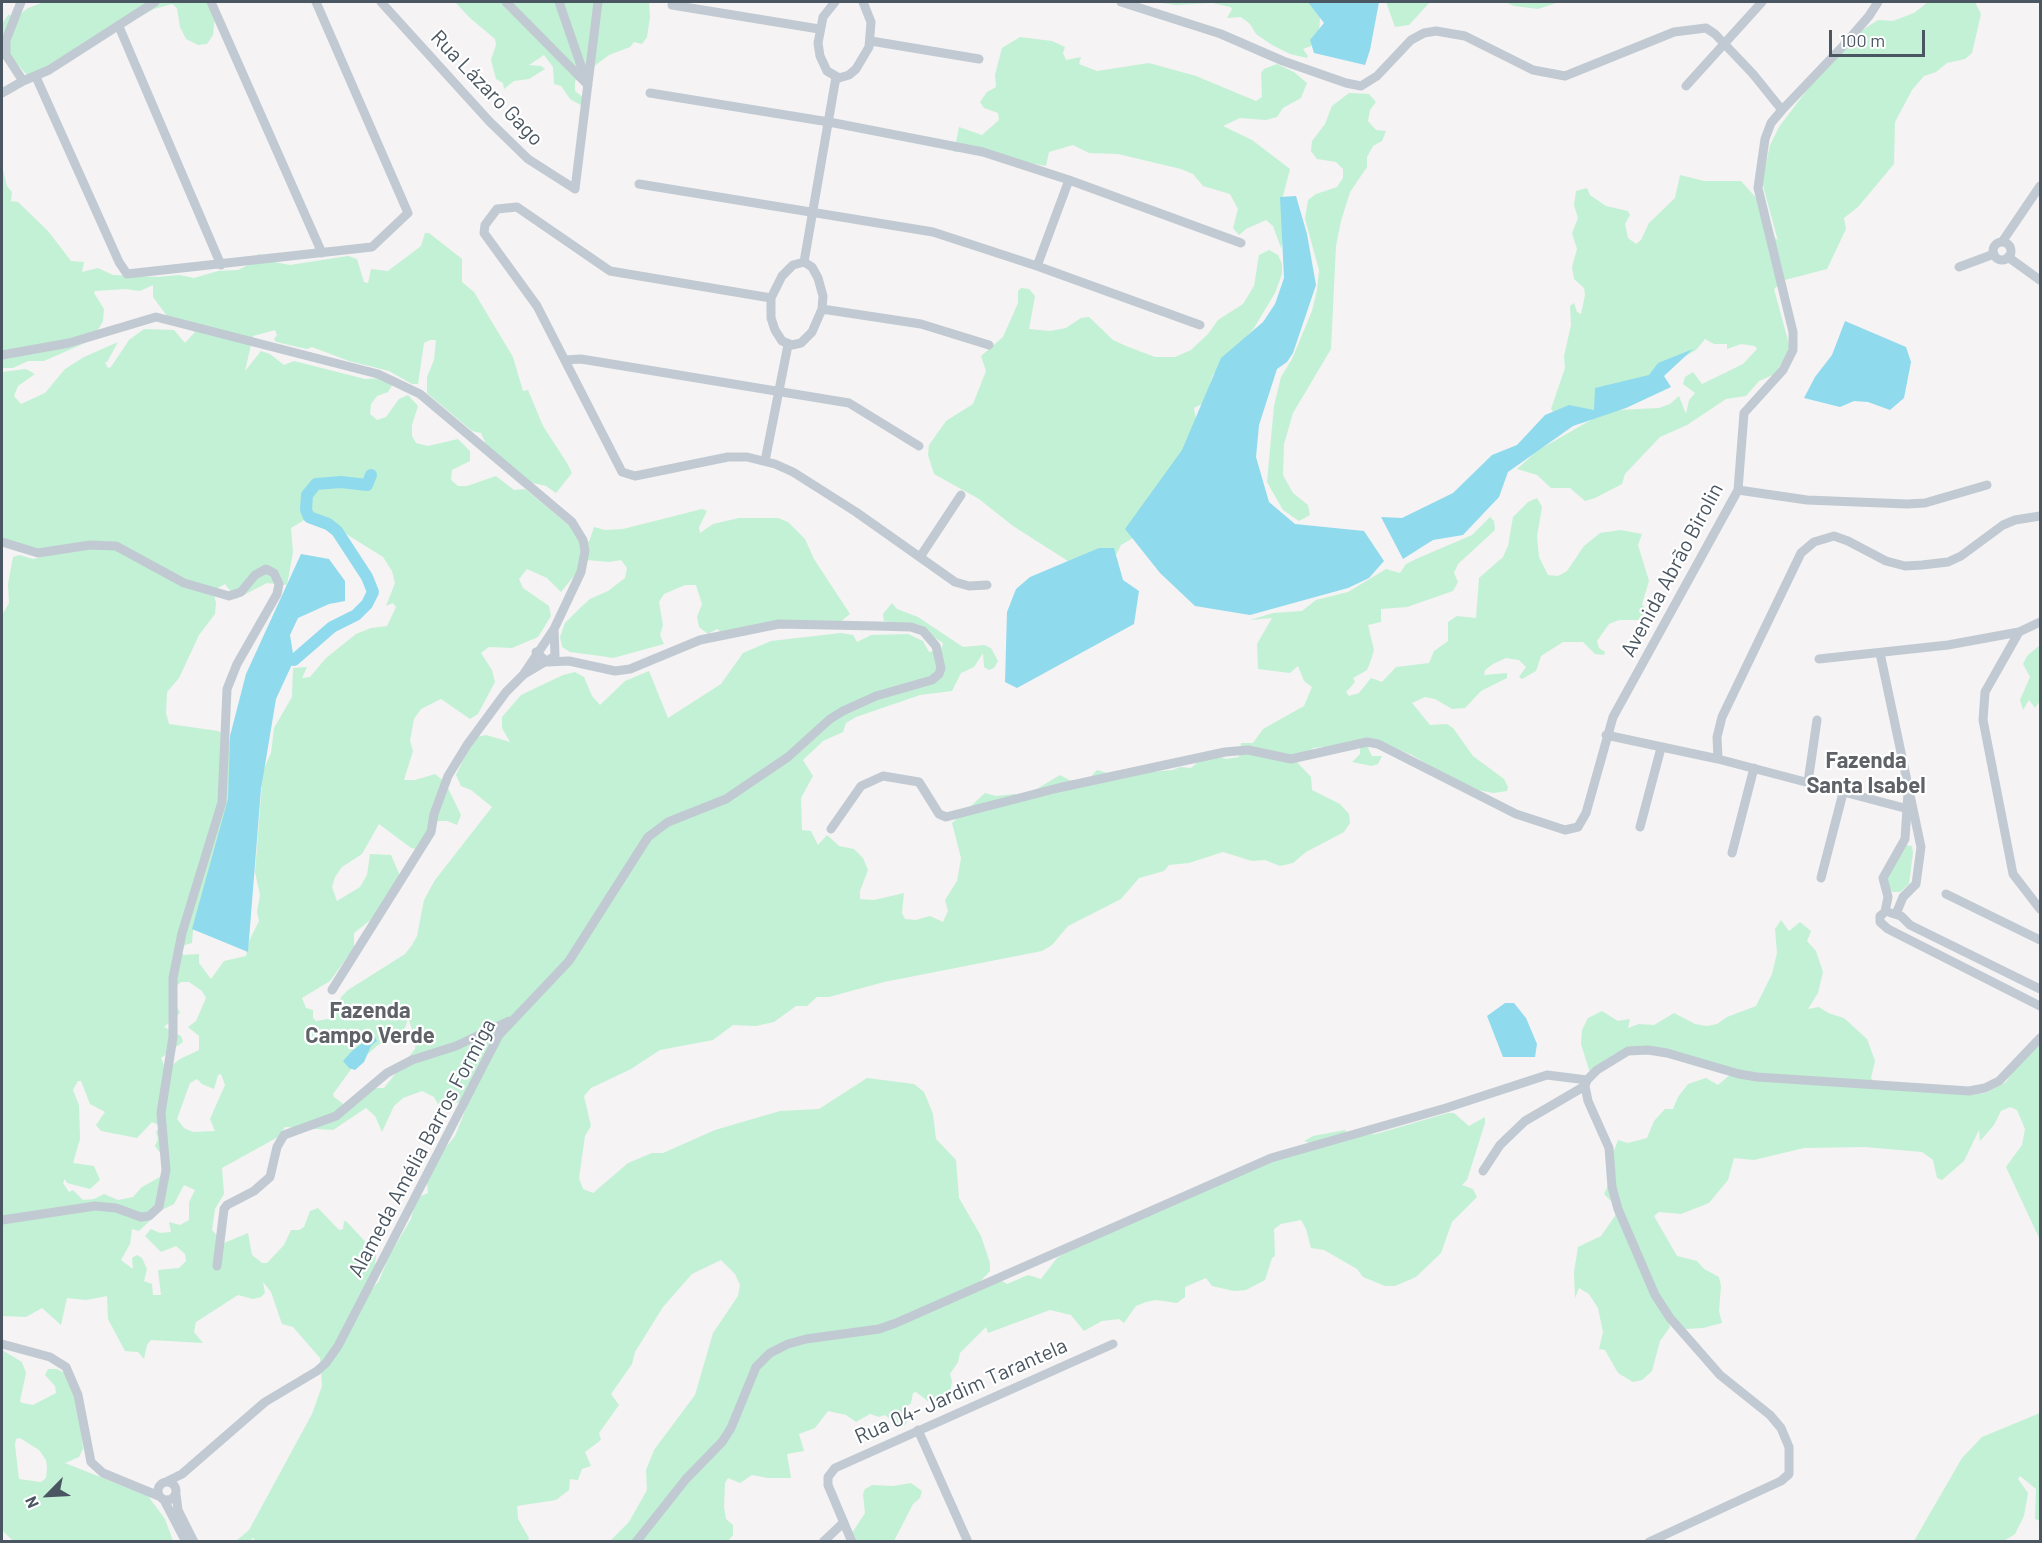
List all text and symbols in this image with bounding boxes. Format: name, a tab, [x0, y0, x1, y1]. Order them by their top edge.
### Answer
scale bar	[1832, 18, 1928, 56]
street label: Rua Lázaro Gago	[425, 25, 549, 151]
text: 100 m	[1840, 29, 1885, 51]
street label: Avenida Abrão Birolin	[1616, 479, 1728, 661]
district label: Fazenda Santa Isabel	[1806, 748, 1926, 800]
district label: Fazenda Campo Verde	[305, 998, 435, 1050]
street label: Alameda Amélia Barros Formiga	[343, 1015, 501, 1281]
street label: Rua 04- Jardim Tarantela	[851, 1333, 1071, 1449]
north arrow	[18, 1465, 78, 1525]
text: N	[20, 1494, 42, 1511]

